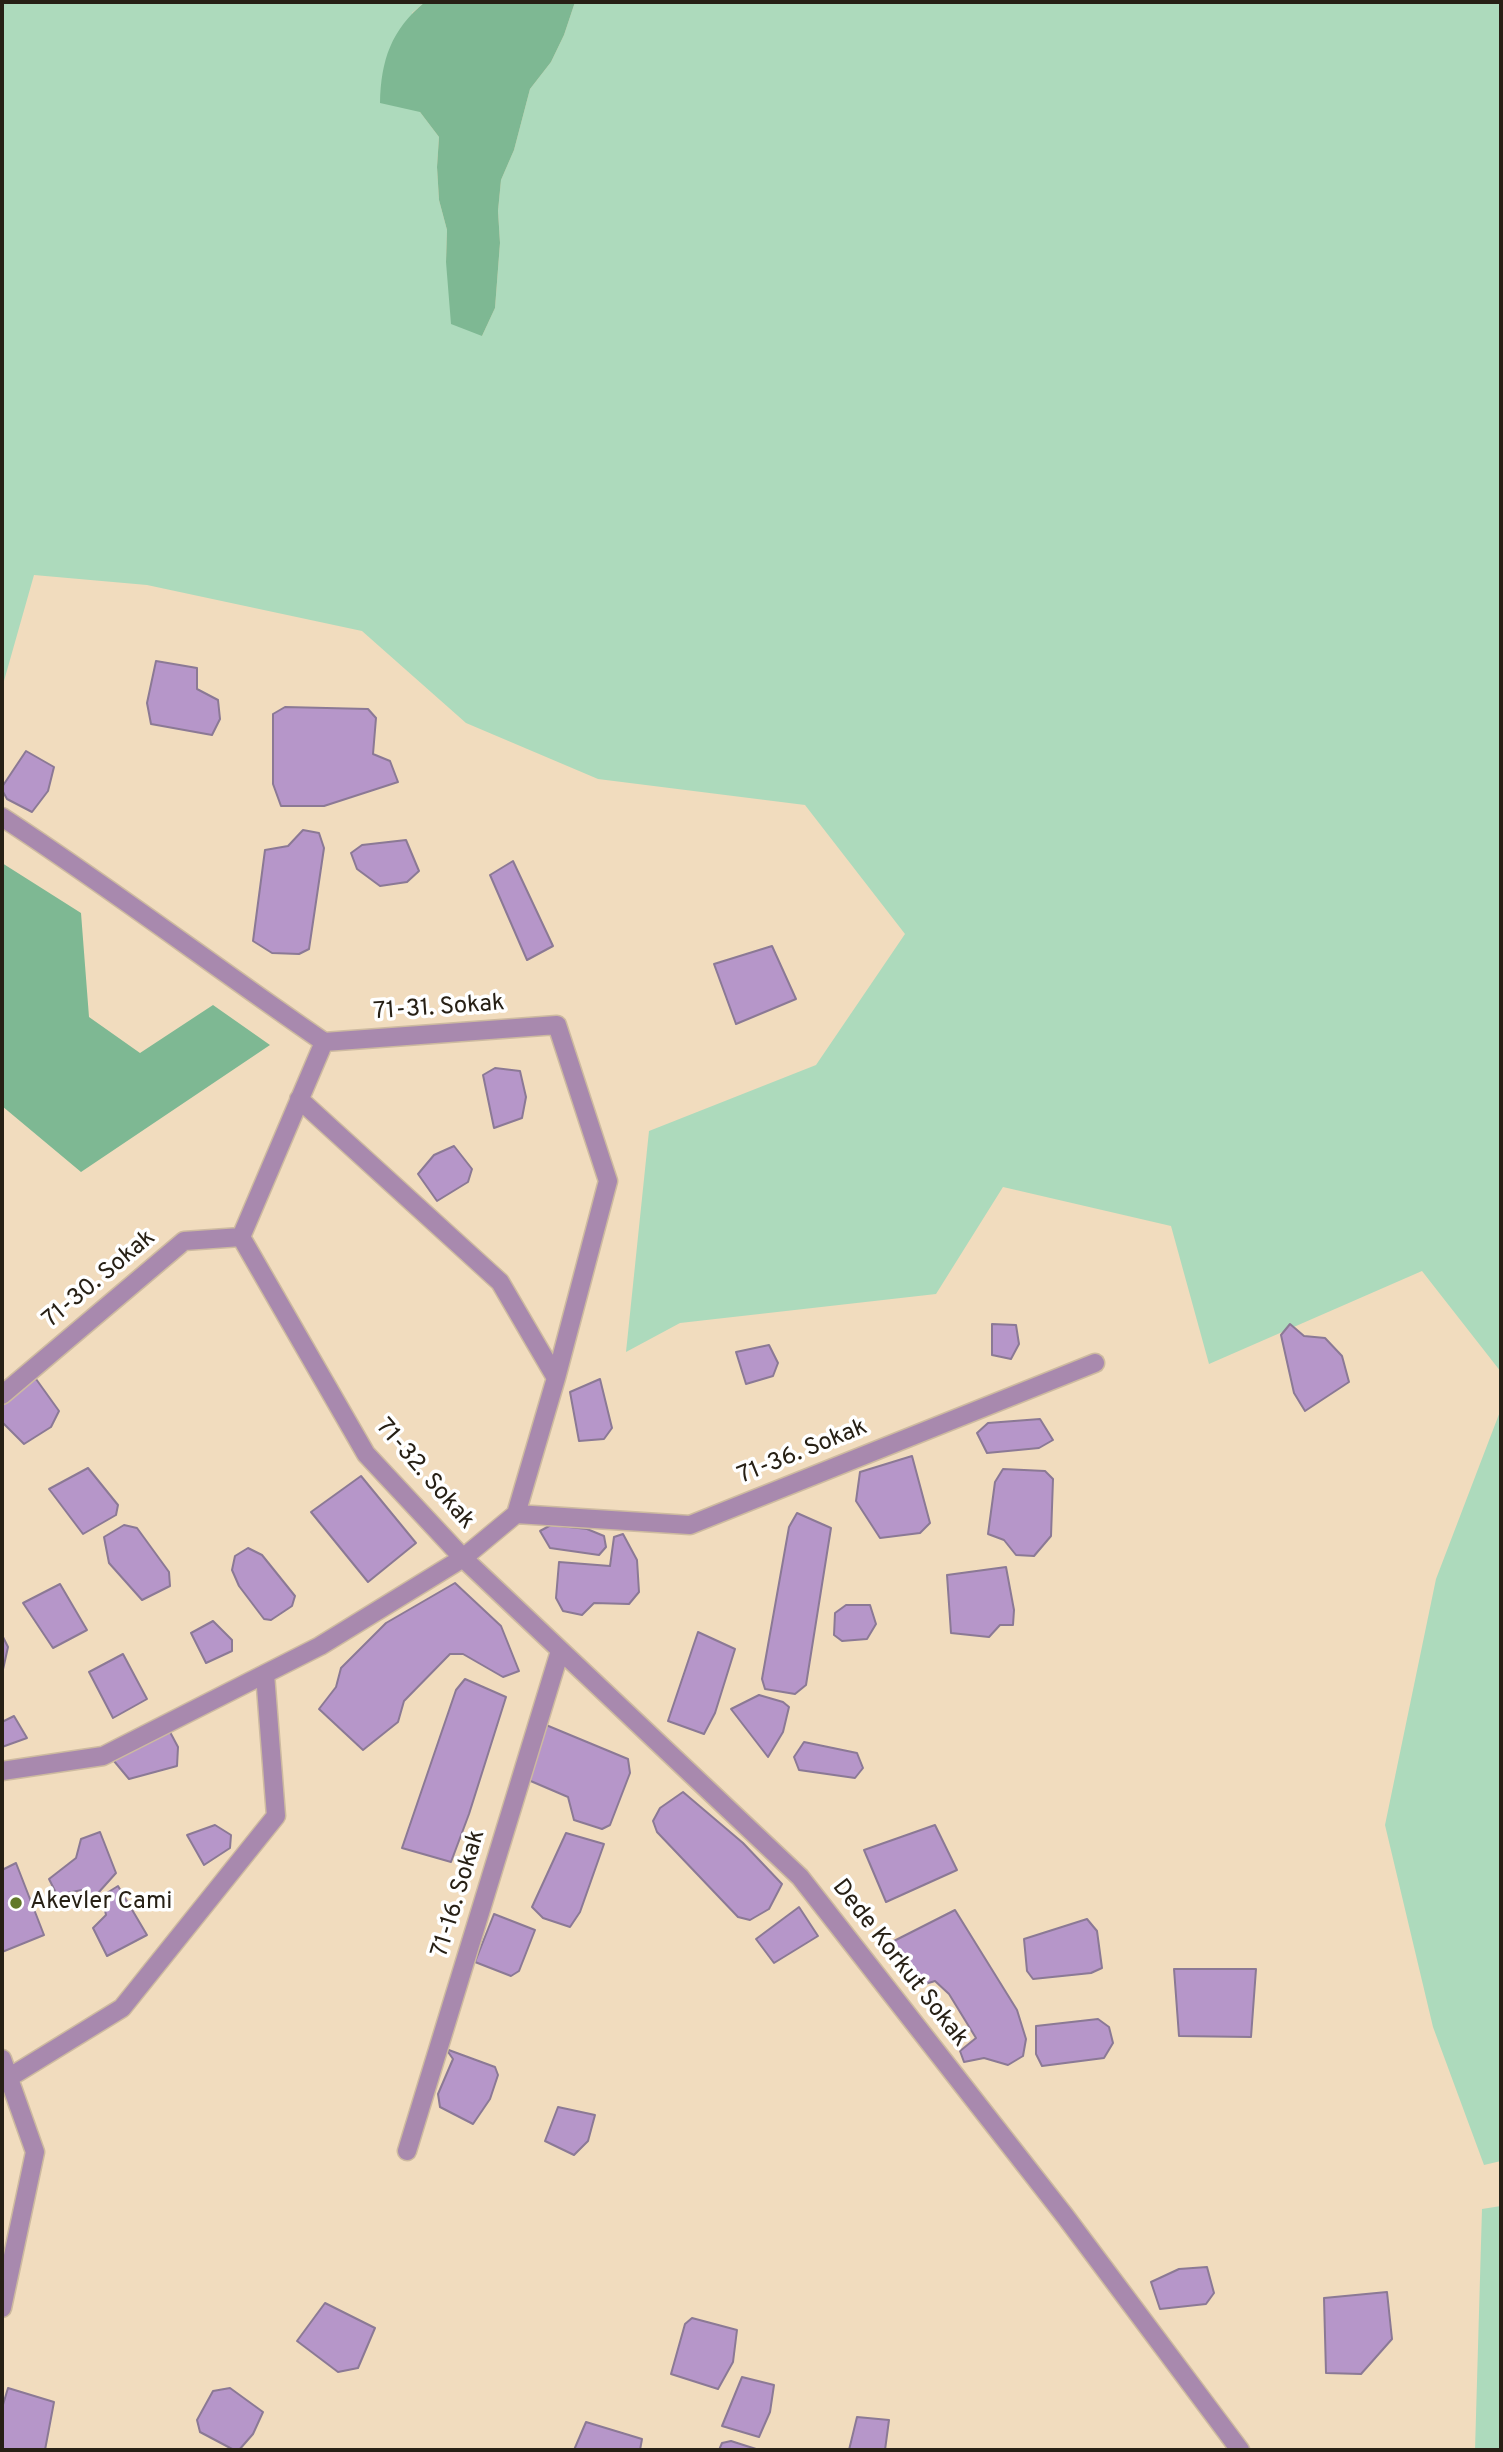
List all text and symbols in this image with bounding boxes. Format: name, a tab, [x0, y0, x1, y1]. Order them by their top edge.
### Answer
street label: 71-31. Sokak	[372, 990, 506, 1028]
street label: 71-30. Sokak	[38, 1225, 162, 1335]
street label: 71-32. Sokak	[368, 1414, 480, 1536]
street label: 71-36. Sokak	[734, 1414, 872, 1492]
street label: 71-16. Sokak	[427, 1827, 493, 1961]
street label: Dede Korkut Sokak	[825, 1874, 973, 2054]
place label: Akevler Cami	[30, 1889, 172, 1917]
marker: Akevler Cami	[8, 1895, 24, 1911]

